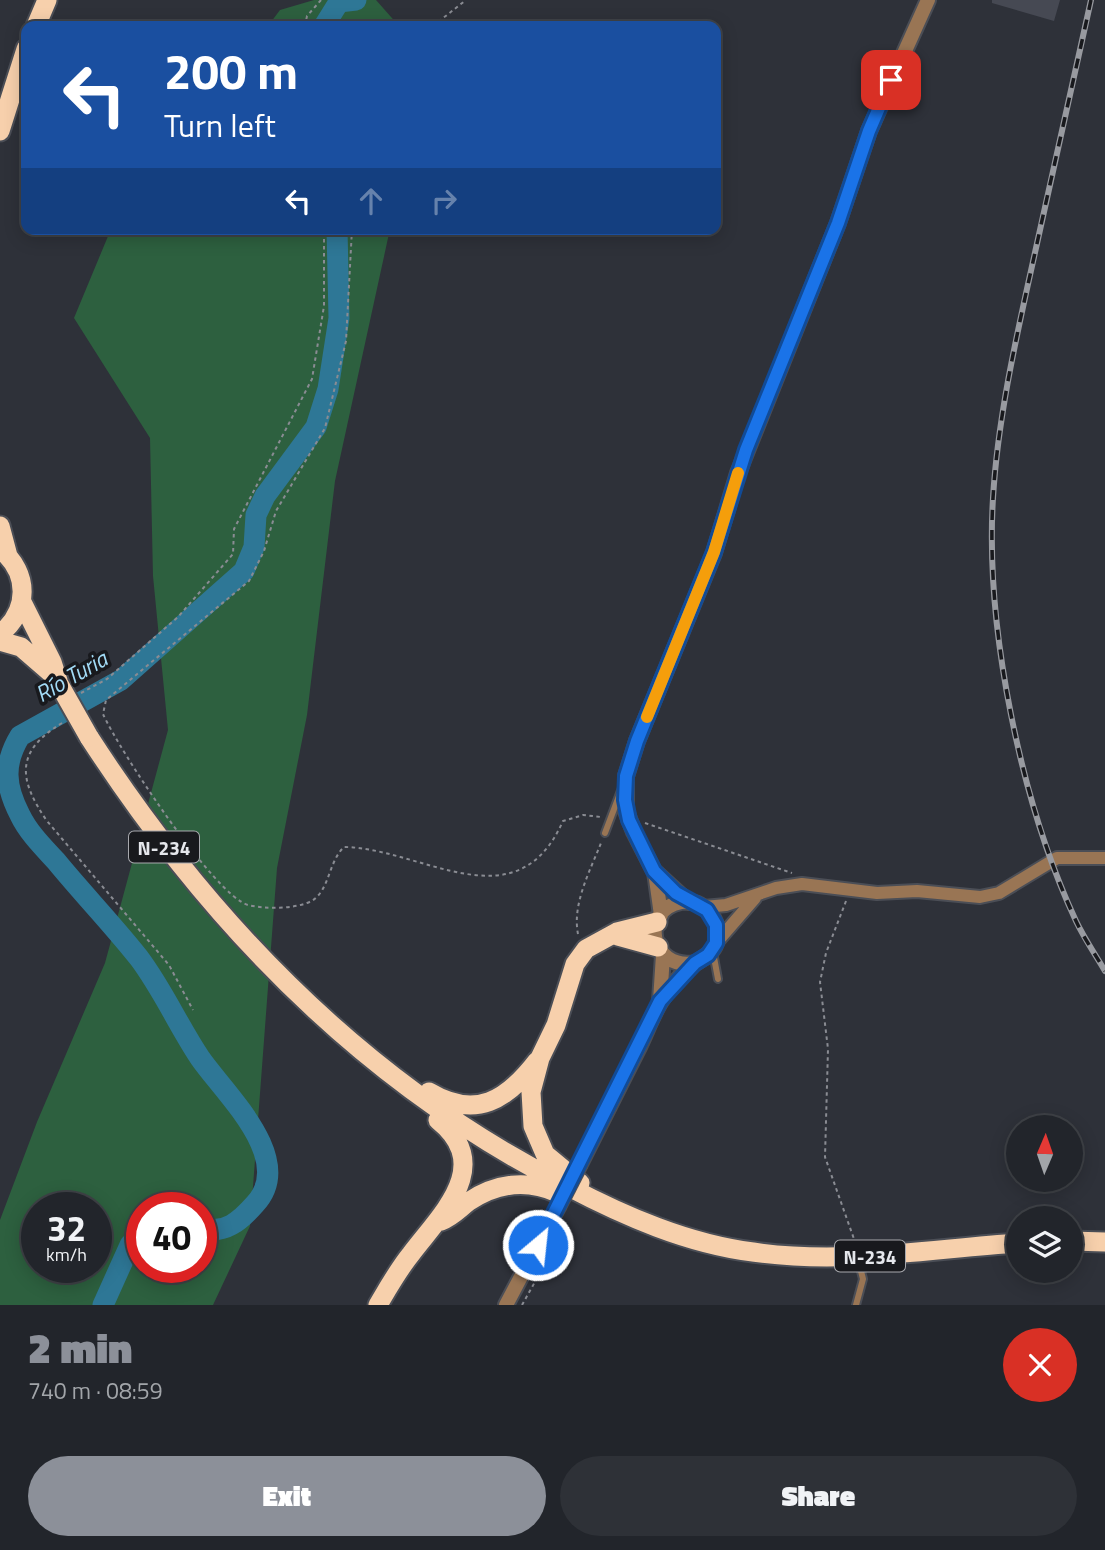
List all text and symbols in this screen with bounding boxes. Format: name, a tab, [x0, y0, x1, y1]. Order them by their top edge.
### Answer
text: 200 m	[164, 33, 298, 108]
icon: left	[49, 49, 140, 140]
pin	[861, 50, 921, 110]
icon: arrive	[872, 61, 910, 99]
text: Turn left	[164, 101, 276, 149]
icon: left	[279, 182, 317, 220]
icon: ahead	[352, 182, 390, 220]
icon: right	[425, 182, 463, 220]
water label: Río Turia	[28, 641, 115, 711]
road number: N-234	[129, 832, 199, 862]
north arrow	[1006, 1115, 1083, 1192]
map controls	[1006, 1115, 1083, 1283]
speed limit sign: 40	[126, 1192, 217, 1283]
text: 32	[47, 1201, 86, 1255]
button: layers	[1006, 1206, 1083, 1283]
position arrow	[501, 1208, 575, 1282]
road number: N-234	[835, 1240, 905, 1272]
text: km/h	[46, 1241, 87, 1268]
text: 2 min	[28, 1315, 132, 1379]
button: close	[1003, 1328, 1077, 1402]
text: 740 m · 08:59	[28, 1373, 163, 1408]
button: Exit	[28, 1456, 546, 1536]
button: Share	[560, 1456, 1077, 1536]

